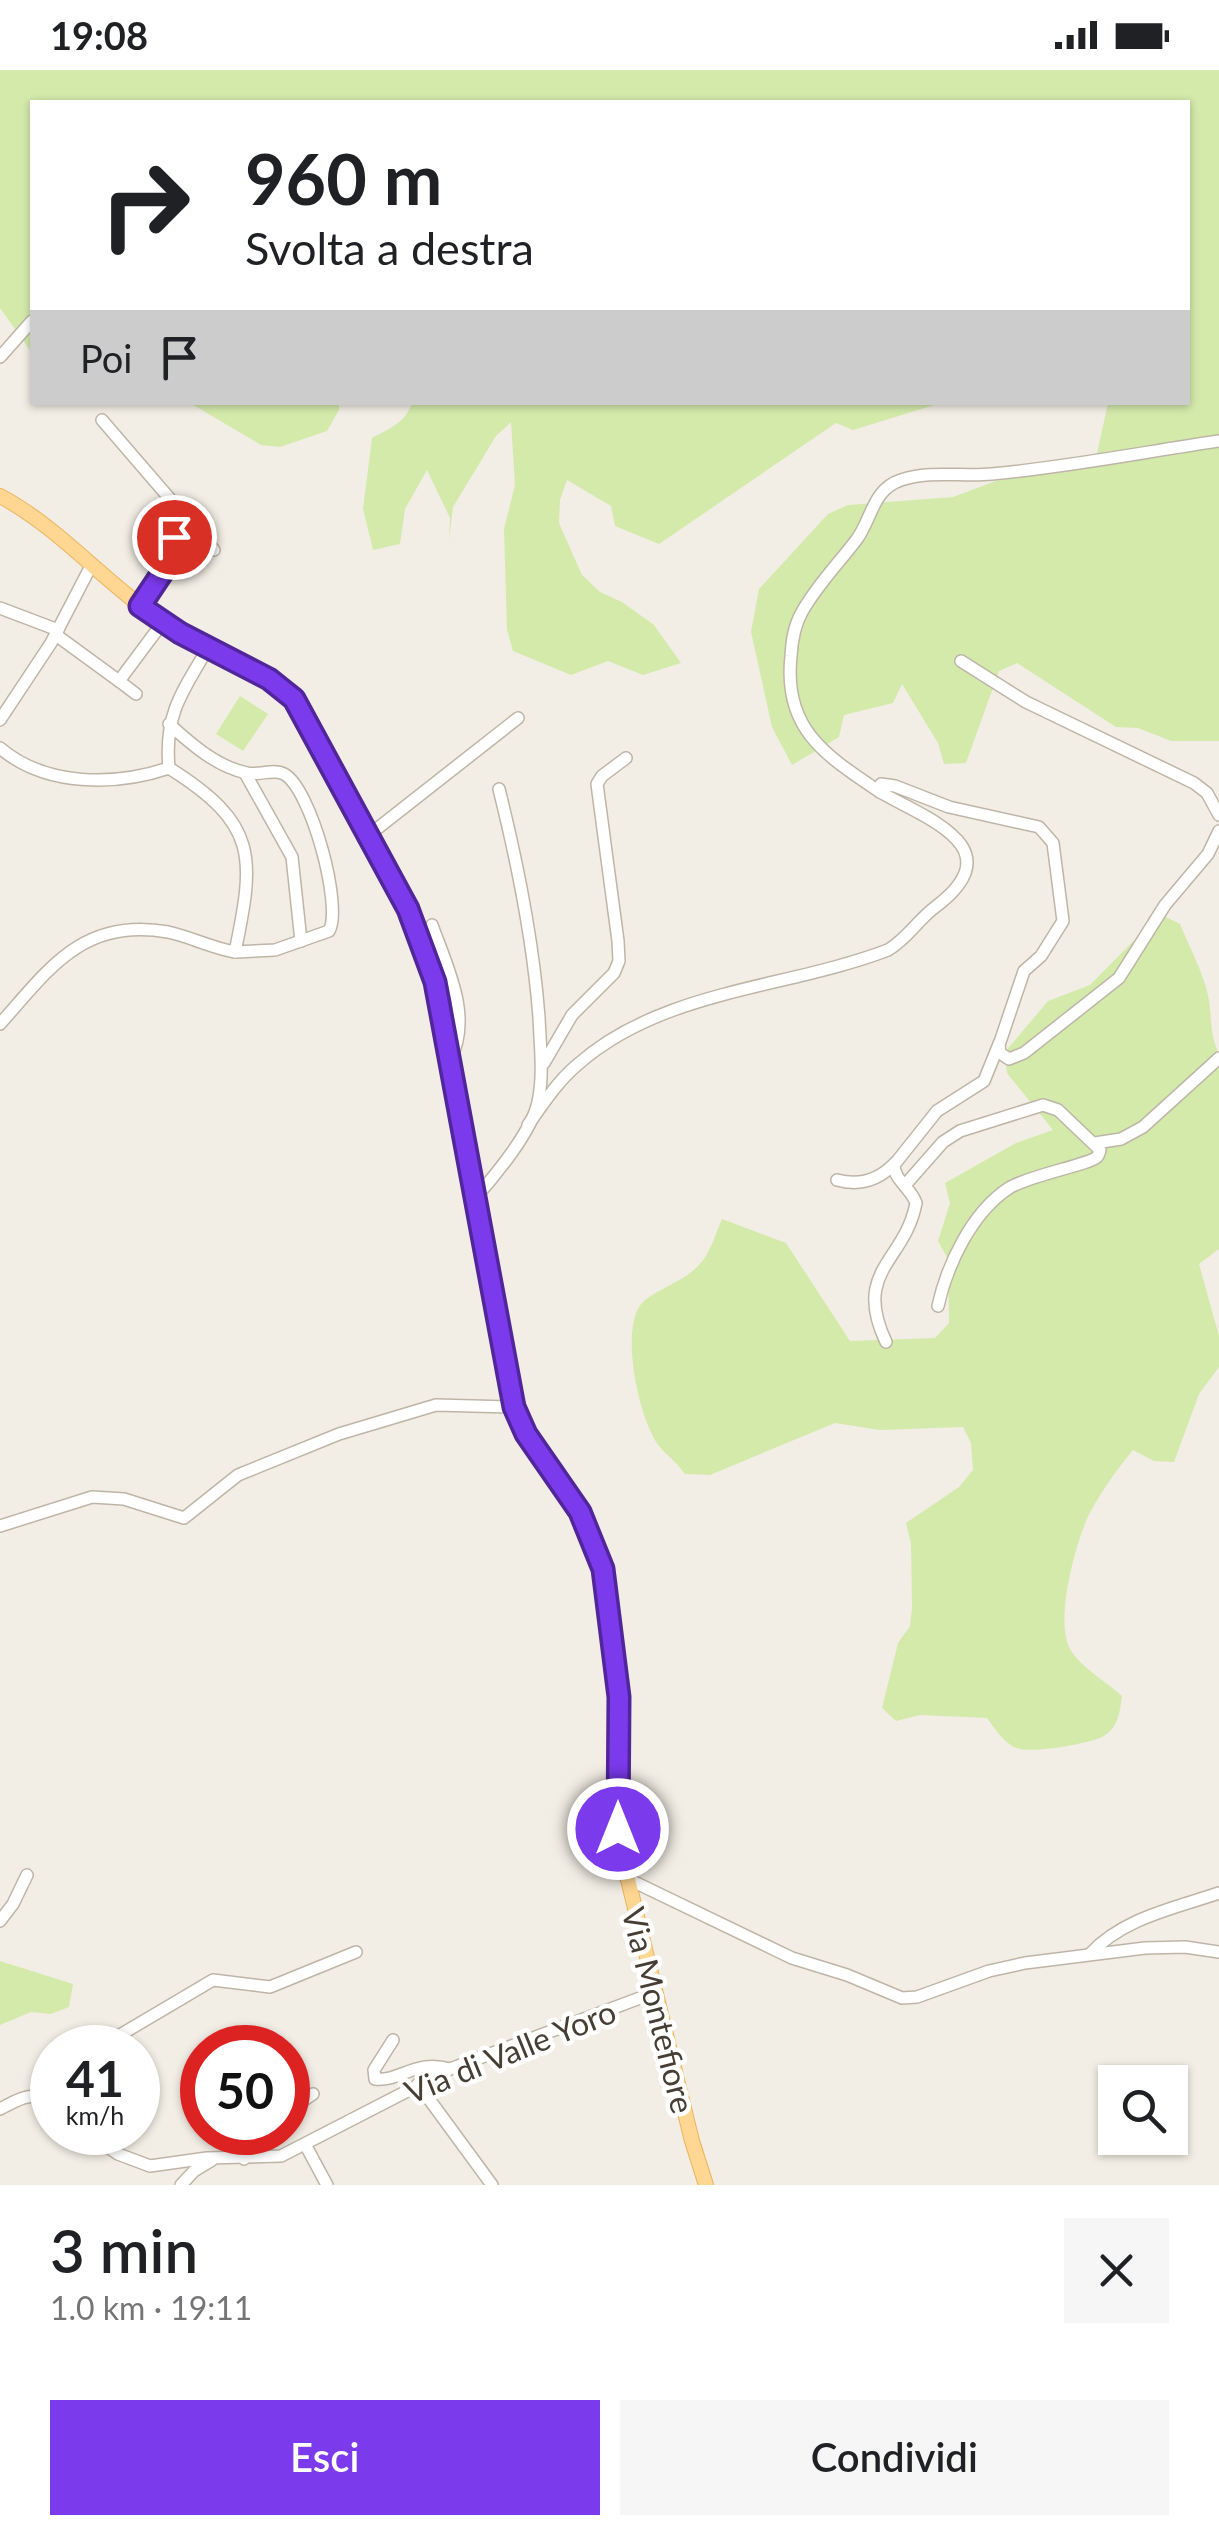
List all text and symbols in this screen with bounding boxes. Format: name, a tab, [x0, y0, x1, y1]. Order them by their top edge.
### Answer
text: 19:08	[50, 12, 148, 58]
text: 960 m	[245, 136, 442, 220]
icon: right	[80, 140, 210, 270]
text: Svolta a destra	[245, 221, 534, 275]
icon: arrive	[152, 330, 207, 385]
text: Poi	[80, 335, 132, 381]
pin	[132, 495, 217, 580]
icon: arrive	[147, 510, 202, 565]
position arrow	[566, 1777, 670, 1881]
street label: Via Montefiore	[615, 1903, 703, 2117]
street label: Via di Valle Yoro	[399, 1991, 621, 2111]
speed limit sign: 50	[180, 2025, 310, 2155]
text: 41	[66, 2048, 124, 2108]
map controls	[1098, 2065, 1188, 2155]
button: search	[1098, 2065, 1188, 2155]
text: km/h	[66, 2100, 124, 2130]
text: 3 min	[50, 2214, 198, 2286]
button: close	[1064, 2218, 1169, 2323]
text: 1.0 km · 19:11	[50, 2288, 252, 2327]
button: Esci	[50, 2400, 600, 2515]
button: Condividi	[620, 2400, 1169, 2515]

